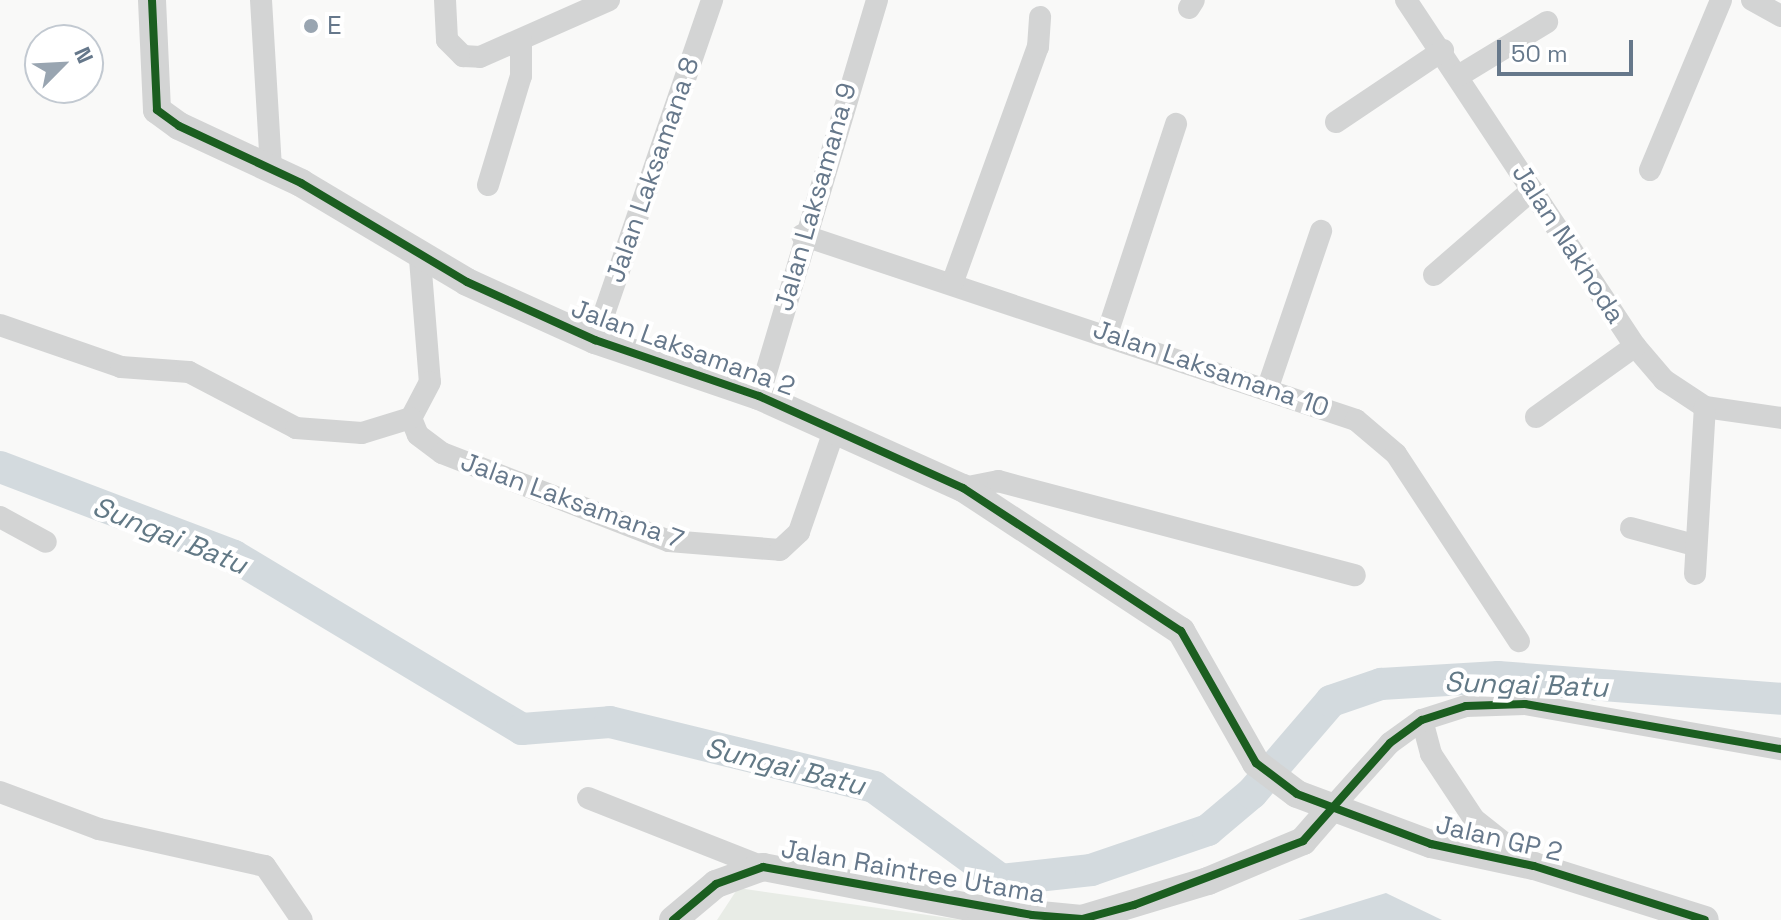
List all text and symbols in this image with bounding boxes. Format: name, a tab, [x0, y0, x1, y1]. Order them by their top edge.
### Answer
place label: E	[327, 10, 342, 42]
marker: E	[302, 17, 320, 35]
north arrow	[24, 24, 104, 104]
scale bar	[1501, 24, 1637, 74]
text: 50 m	[1511, 38, 1568, 69]
text: N	[68, 43, 100, 67]
street label: Jalan Laksamana 8	[600, 53, 706, 287]
street label: Jalan Laksamana 9	[769, 79, 863, 315]
street label: Jalan Nakhoda	[1505, 159, 1631, 329]
street label: Jalan Laksamana 2	[567, 293, 799, 403]
street label: Jalan Laksamana 10	[1089, 314, 1333, 424]
street label: Jalan Laksamana 7	[456, 446, 688, 556]
water label: Sungai Batu	[88, 489, 252, 581]
water label: Sungai Batu	[1444, 664, 1608, 704]
water label: Sungai Batu	[702, 730, 868, 802]
street label: Jalan GP 2	[1433, 809, 1565, 869]
street label: Jalan Raintree Utama	[779, 833, 1047, 911]

